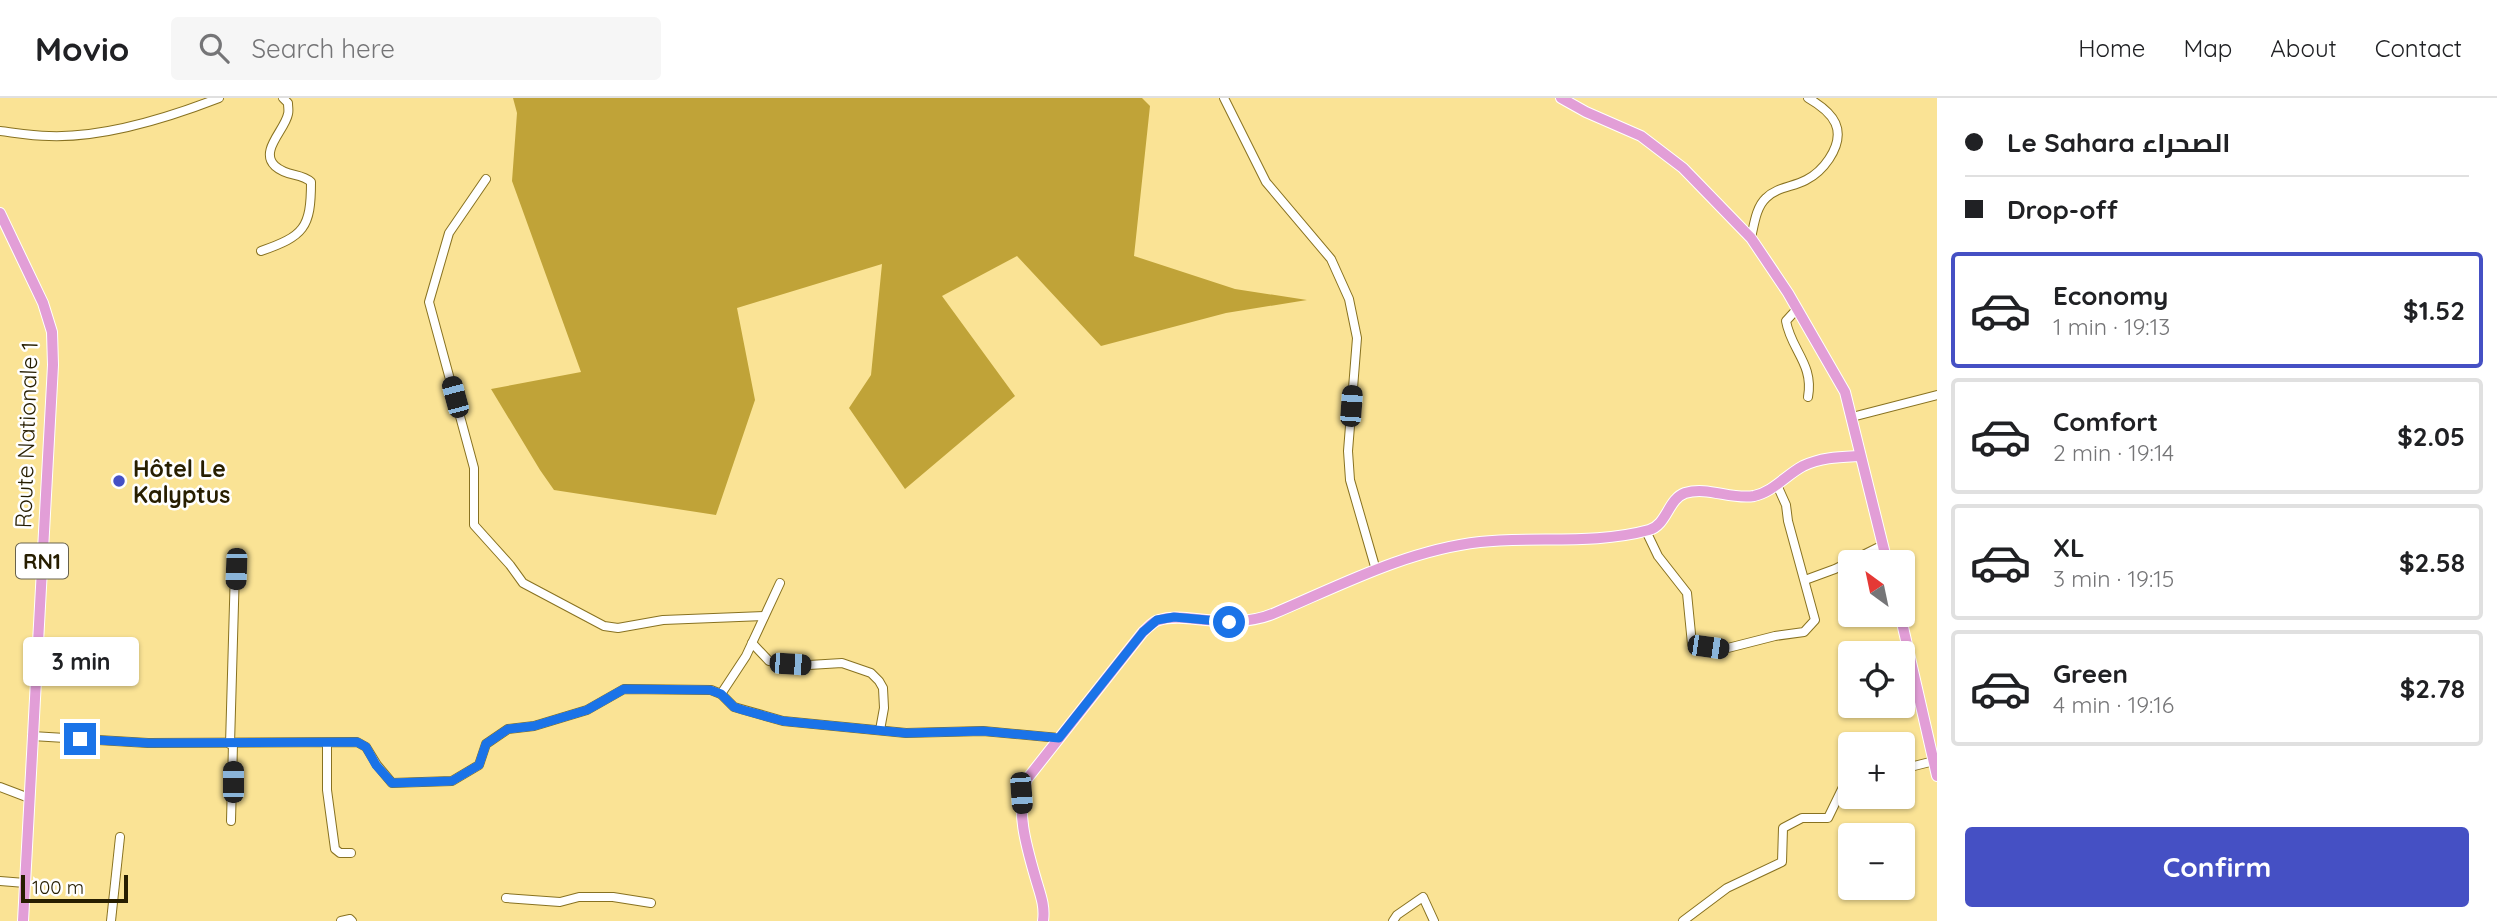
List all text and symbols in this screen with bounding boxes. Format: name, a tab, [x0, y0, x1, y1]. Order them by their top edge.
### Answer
search box	[171, 17, 661, 80]
text: Movio	[35, 28, 129, 69]
icon: search	[195, 29, 233, 67]
text: Search here	[251, 32, 395, 65]
text: Home	[2078, 33, 2145, 63]
text: Map	[2183, 33, 2232, 63]
text: About	[2270, 33, 2337, 63]
text: Contact	[2375, 33, 2462, 63]
text: Le Sahara الصحراء	[2007, 126, 2230, 159]
text: Drop-off	[2007, 193, 2118, 226]
icon: car	[1969, 279, 2032, 342]
text: Economy	[2053, 279, 2168, 312]
text: $1.52	[2403, 294, 2465, 327]
text: 1 min · 19:13	[2053, 312, 2170, 341]
street label: Route Nationale 1	[8, 341, 44, 529]
car	[440, 374, 471, 420]
car	[1340, 384, 1363, 428]
icon: car	[1969, 405, 2032, 468]
text: Comfort	[2053, 405, 2158, 438]
text: $2.05	[2397, 420, 2465, 453]
text: 2 min · 19:14	[2053, 438, 2174, 467]
place label: Hôtel Le Kalyptus	[133, 454, 230, 509]
marker: Hôtel Le Kalyptus	[111, 473, 127, 489]
icon: car	[1969, 531, 2032, 594]
text: XL	[2053, 531, 2085, 564]
road number: RN1	[16, 544, 68, 578]
text: $2.58	[2399, 546, 2465, 579]
car	[225, 548, 248, 590]
north arrow	[1838, 550, 1914, 626]
map controls	[1838, 550, 1915, 900]
text: 3 min · 19:15	[2053, 564, 2174, 593]
route start	[1213, 606, 1245, 638]
car	[1686, 634, 1731, 660]
callout: 3 min	[22, 638, 138, 686]
button: locate	[1838, 641, 1915, 718]
text: 3 min	[51, 647, 111, 676]
car	[769, 652, 812, 676]
icon: car	[1969, 657, 2032, 720]
text: Green	[2053, 657, 2128, 690]
text: $2.78	[2400, 672, 2465, 705]
text: 4 min · 19:16	[2053, 690, 2174, 719]
route end	[64, 723, 96, 755]
button: +	[1838, 732, 1915, 809]
car	[223, 761, 244, 803]
car	[1010, 771, 1033, 815]
button: −	[1838, 823, 1915, 900]
button: Confirm	[1965, 827, 2469, 907]
scale bar	[21, 872, 128, 904]
text: 100 m	[32, 875, 84, 899]

